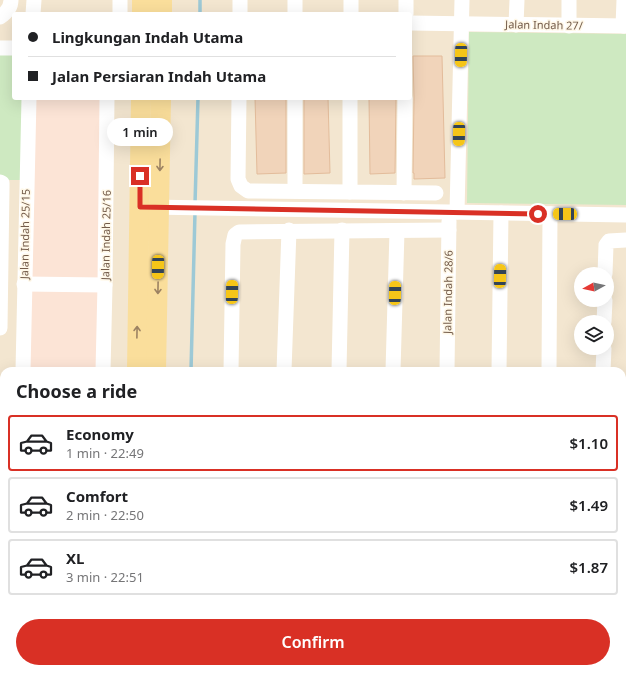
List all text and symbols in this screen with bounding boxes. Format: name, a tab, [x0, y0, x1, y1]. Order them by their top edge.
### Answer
street label: Jalan Indah 27/	[504, 16, 583, 33]
text: Lingkungan Indah Utama	[52, 27, 243, 47]
car	[455, 43, 467, 67]
text: Jalan Persiaran Indah Utama	[52, 66, 266, 86]
callout: 1 min	[107, 118, 173, 146]
car	[453, 122, 465, 146]
text: 1 min	[122, 123, 158, 141]
one-way arrow	[156, 158, 164, 171]
route end	[131, 167, 149, 185]
street label: Jalan Indah 25/15	[16, 189, 33, 280]
street label: Jalan Indah 25/16	[97, 190, 114, 281]
route start	[529, 205, 547, 223]
car	[553, 208, 577, 220]
street label: Jalan Indah 28/6	[439, 250, 456, 335]
car	[152, 255, 164, 279]
car	[494, 264, 506, 288]
north arrow	[574, 267, 614, 307]
map controls	[574, 267, 614, 355]
car	[226, 280, 238, 304]
one-way arrow	[154, 281, 162, 294]
car	[389, 281, 401, 305]
button: layers	[574, 315, 614, 355]
one-way arrow	[134, 326, 141, 339]
text: Choose a ride	[16, 379, 137, 403]
text: Economy	[66, 424, 134, 444]
icon: car	[18, 425, 54, 461]
text: $1.10	[570, 433, 608, 453]
text: 1 min · 22:49	[66, 444, 144, 462]
text: Comfort	[66, 486, 128, 506]
icon: car	[18, 487, 54, 523]
text: $1.49	[570, 495, 608, 515]
text: 2 min · 22:50	[66, 506, 144, 524]
text: XL	[66, 548, 84, 568]
icon: car	[18, 549, 54, 585]
text: $1.87	[570, 557, 608, 577]
text: 3 min · 22:51	[66, 568, 144, 586]
button: Confirm	[16, 619, 610, 665]

